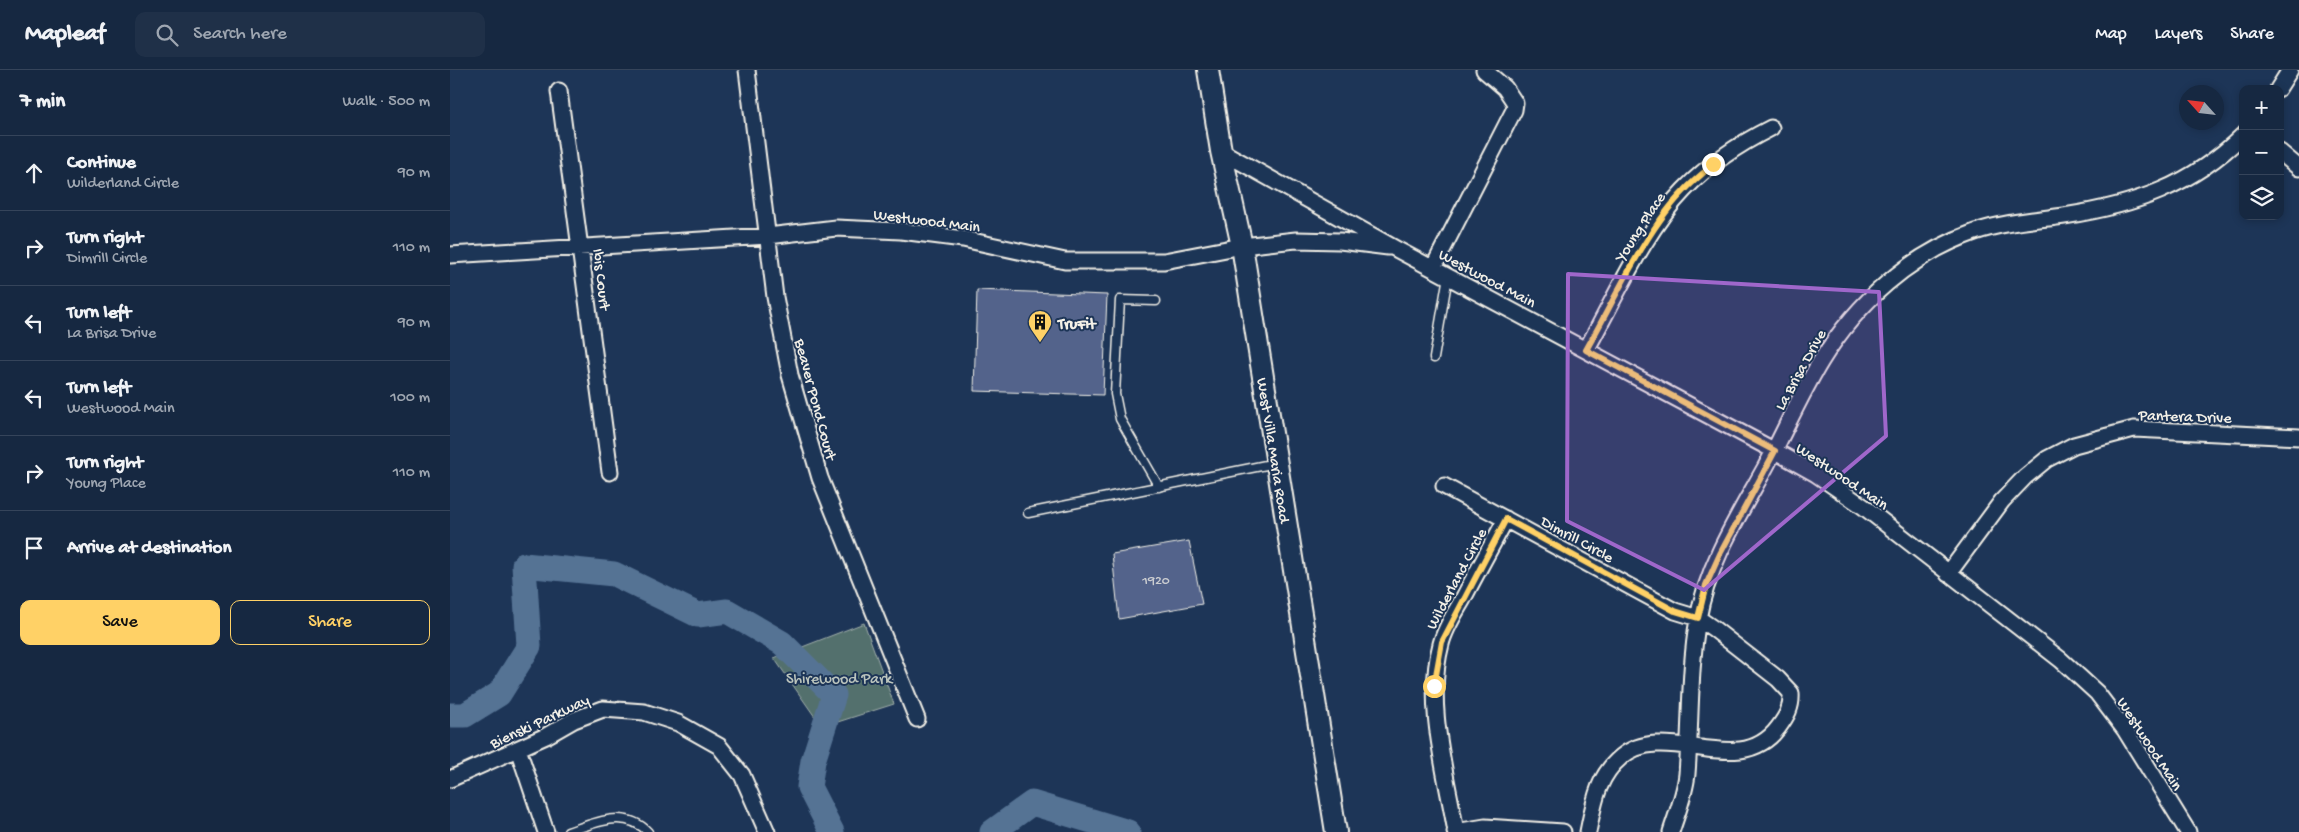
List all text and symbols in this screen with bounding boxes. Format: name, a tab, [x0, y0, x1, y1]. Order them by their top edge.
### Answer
search box	[135, 12, 485, 57]
text: Mapleaf	[25, 20, 105, 49]
icon: search	[153, 21, 181, 49]
text: Search here	[193, 23, 287, 46]
text: Map	[2095, 24, 2127, 45]
text: Layers	[2155, 24, 2202, 45]
text: Share	[2230, 24, 2274, 45]
north arrow	[2179, 85, 2224, 130]
map controls	[2239, 85, 2284, 220]
button: +	[2239, 85, 2284, 130]
text: 7 min	[20, 90, 65, 115]
text: Walk · 500 m	[343, 93, 430, 112]
button: −	[2239, 130, 2284, 175]
text: Continue	[67, 152, 136, 175]
route end	[1702, 153, 1725, 176]
icon: ahead	[20, 159, 48, 187]
text: 90 m	[398, 164, 430, 183]
text: Wilderland Circle	[67, 175, 179, 194]
button: layers	[2239, 175, 2284, 220]
street label: Young Place	[1611, 189, 1672, 268]
street label: Westwood Main	[872, 206, 981, 239]
text: Turn right	[67, 227, 143, 250]
icon: right	[20, 234, 48, 262]
text: 110 m	[393, 239, 430, 258]
street label: Westwood Main	[1434, 246, 1539, 314]
street label: Ibis Court	[586, 247, 613, 313]
text: Dimrill Circle	[67, 250, 147, 269]
text: Turn left	[67, 302, 131, 325]
icon: left	[20, 309, 48, 337]
building icon: TruFit	[1027, 309, 1053, 343]
text: 90 m	[398, 314, 430, 333]
place label: TruFit	[1056, 316, 1097, 335]
text: La Brisa Drive	[67, 325, 156, 344]
street label: La Brisa Drive	[1772, 326, 1832, 414]
street label: Beaver Pond Court	[788, 336, 839, 464]
text: Turn left	[67, 377, 131, 400]
street label: West Villa Maria Road	[1251, 377, 1293, 526]
icon: left	[20, 384, 48, 412]
text: 100 m	[390, 389, 430, 408]
text: Westwood Main	[67, 400, 175, 419]
street label: Pantera Drive	[2137, 407, 2233, 430]
street label: Westwood Main	[1791, 440, 1891, 516]
text: Turn right	[67, 452, 143, 475]
icon: right	[20, 459, 48, 487]
text: 110 m	[393, 464, 430, 483]
text: Young Place	[67, 475, 146, 494]
street label: Dimrill Circle	[1536, 513, 1617, 569]
street label: Wilderland Circle	[1423, 525, 1493, 634]
icon: arrive	[20, 534, 48, 562]
text: Arrive at destination	[67, 537, 231, 560]
house number: 1920	[1141, 573, 1170, 590]
button: Save	[20, 600, 220, 645]
button: Share	[230, 600, 430, 645]
park label: Shirewood Park	[786, 671, 894, 690]
route start	[1423, 675, 1446, 698]
street label: Bienski Parkway	[487, 692, 593, 755]
street label: Westwood Main	[2111, 695, 2186, 795]

